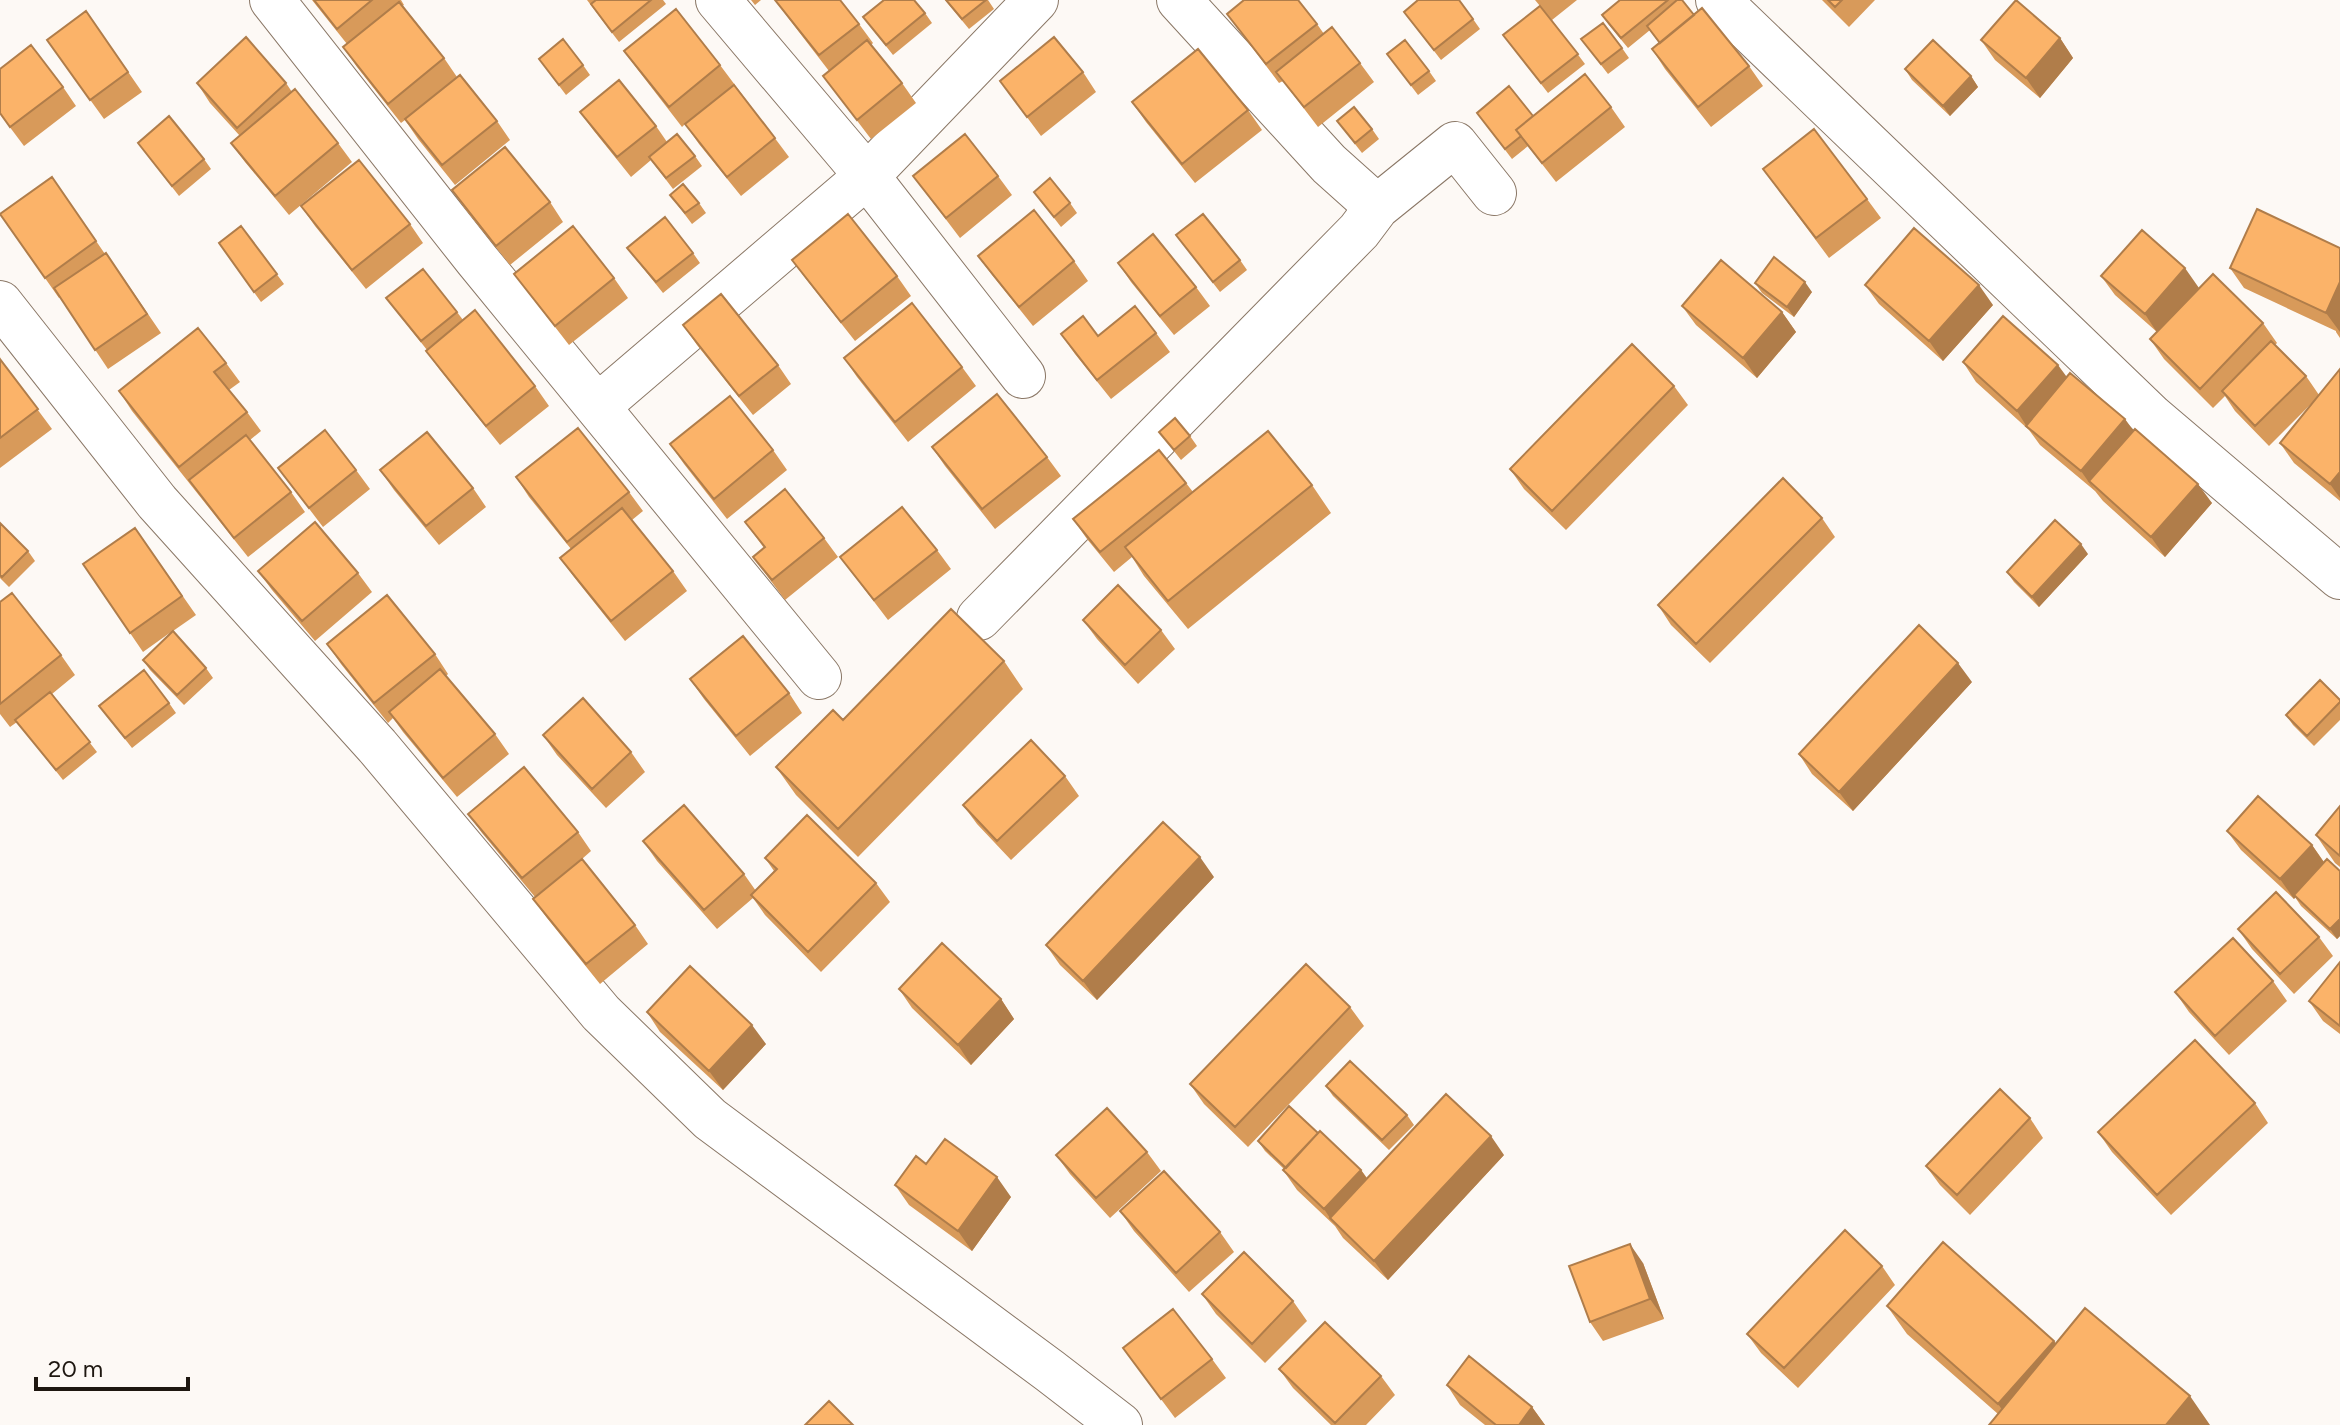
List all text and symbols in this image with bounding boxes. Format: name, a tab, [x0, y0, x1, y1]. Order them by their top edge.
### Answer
scale bar	[36, 1341, 188, 1391]
text: 20 m	[48, 1354, 103, 1383]

